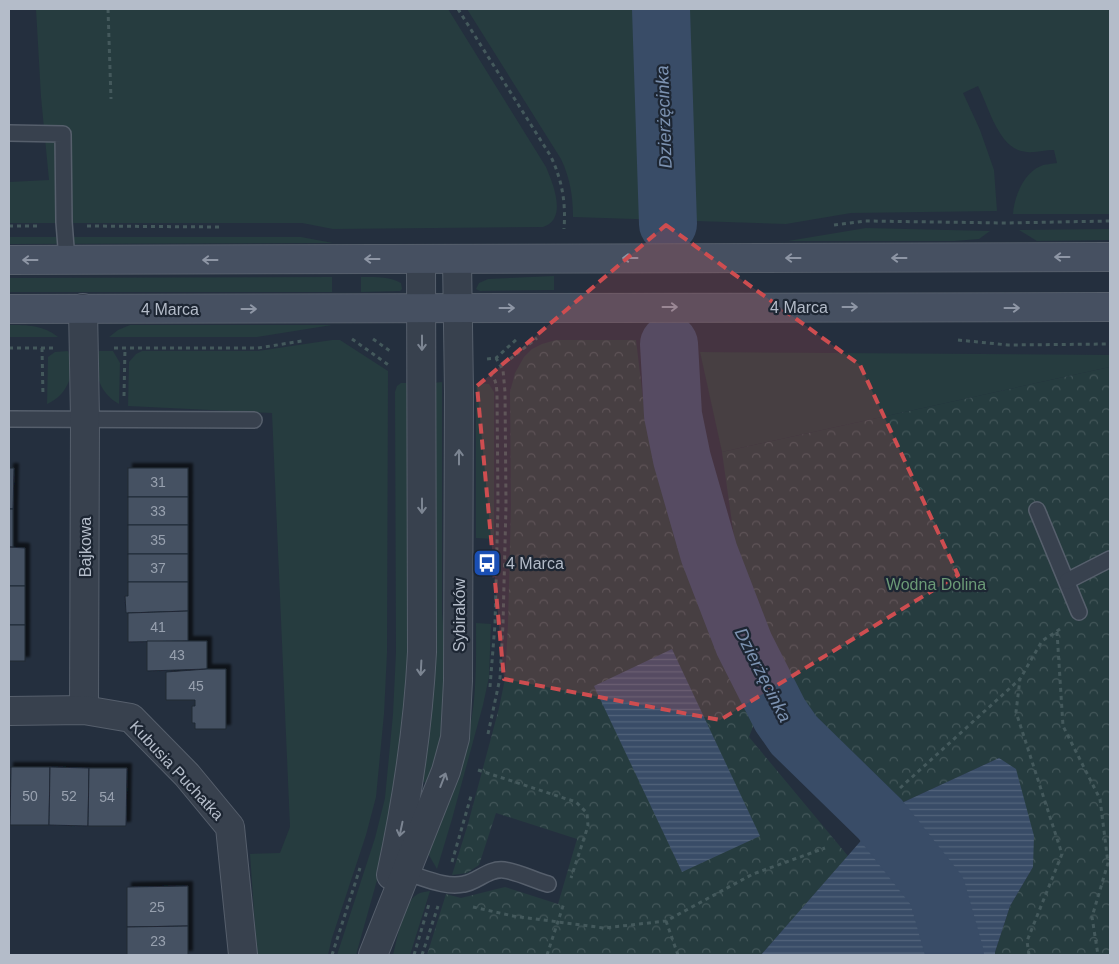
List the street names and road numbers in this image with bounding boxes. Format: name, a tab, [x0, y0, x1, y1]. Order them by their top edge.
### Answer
street label: 4 Marca	[770, 299, 828, 316]
street label: 4 Marca	[141, 301, 199, 318]
street label: Bajkowa	[77, 517, 94, 577]
street label: Sybiraków	[451, 578, 468, 652]
street label: Kubusia Puchatka	[126, 717, 227, 823]

